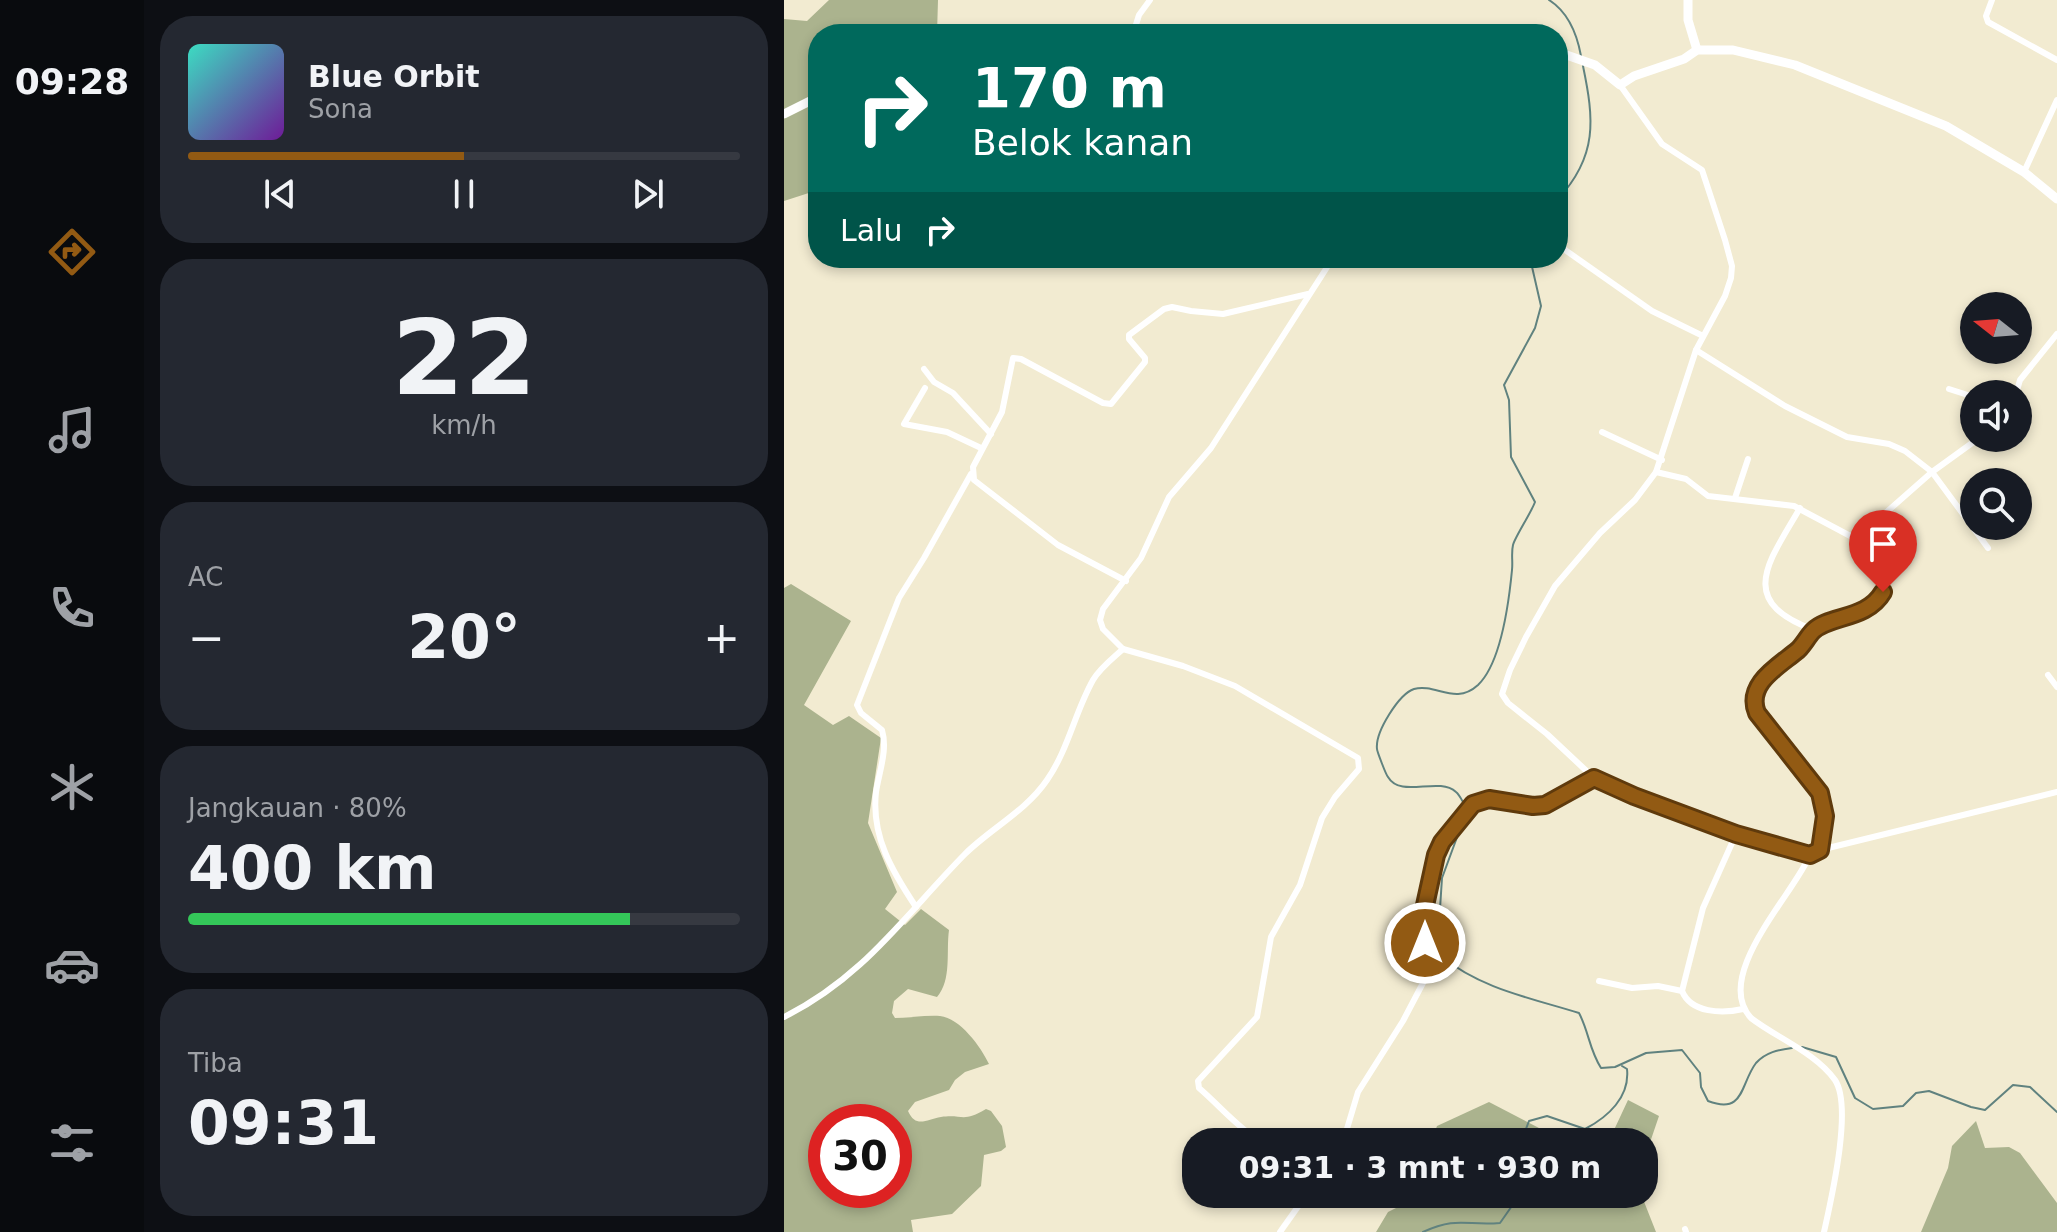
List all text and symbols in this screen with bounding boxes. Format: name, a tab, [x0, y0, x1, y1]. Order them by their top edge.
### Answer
text: 170 m	[972, 55, 1167, 120]
icon: right	[840, 56, 944, 160]
text: Blue Orbit	[308, 59, 480, 94]
text: 09:28	[15, 61, 129, 102]
text: Sona	[308, 94, 373, 124]
text: Belok kanan	[972, 122, 1193, 163]
icon: previous	[258, 172, 302, 216]
icon: pause	[442, 172, 486, 216]
icon: next	[626, 172, 670, 216]
icon: right	[918, 208, 962, 252]
text: Lalu	[840, 213, 902, 248]
icon: directions	[44, 224, 100, 280]
north arrow	[1960, 292, 2032, 364]
map controls	[1960, 292, 2032, 540]
text: 22	[392, 297, 536, 419]
button: sound	[1960, 380, 2032, 452]
icon: music	[44, 402, 100, 458]
text: km/h	[431, 410, 497, 440]
button: search	[1960, 468, 2032, 540]
pin	[1849, 510, 1917, 592]
icon: arrive	[1861, 522, 1905, 566]
text: AC	[188, 562, 223, 592]
icon: phone	[44, 580, 100, 636]
text: 20°	[407, 602, 521, 672]
text: −	[188, 612, 225, 663]
text: +	[703, 612, 740, 663]
icon: climate	[44, 759, 100, 815]
text: Jangkauan · 80%	[188, 793, 407, 823]
text: 400 km	[188, 833, 437, 903]
position arrow	[1383, 901, 1467, 985]
icon: car	[44, 937, 100, 993]
text: Tiba	[188, 1048, 243, 1078]
text: 09:31	[188, 1088, 379, 1158]
speed limit sign: 30	[808, 1104, 912, 1208]
icon: filters	[44, 1115, 100, 1171]
text: 09:31 · 3 mnt · 930 m	[1239, 1150, 1601, 1185]

